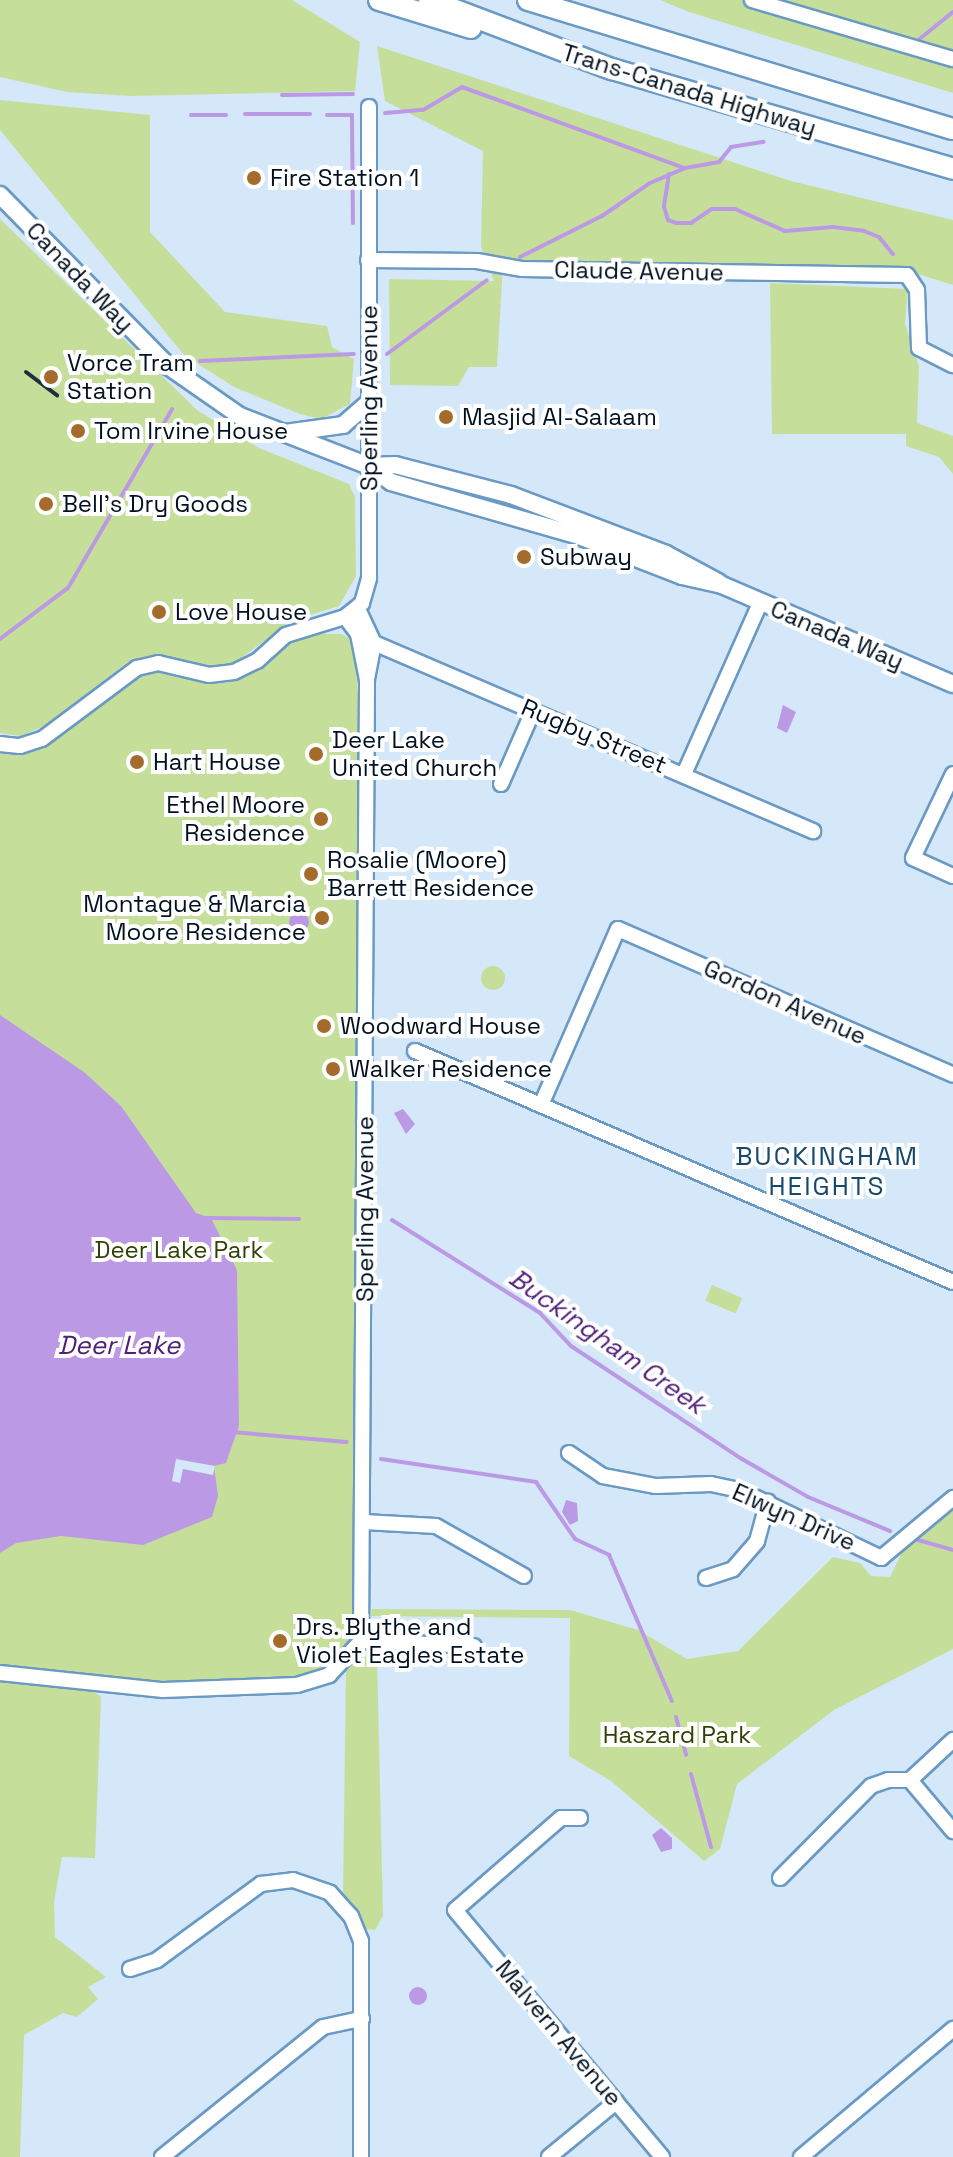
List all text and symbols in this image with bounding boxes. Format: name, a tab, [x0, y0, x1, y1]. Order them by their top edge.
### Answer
street label: Trans-Canada Highway	[558, 38, 820, 142]
place label: Fire Station 1	[270, 164, 419, 192]
marker: Fire Station 1	[245, 169, 263, 187]
street label: Canada Way	[20, 216, 140, 338]
street label: Claude Avenue	[554, 255, 724, 287]
street label: Sperling Avenue	[355, 305, 383, 491]
place label: Vorce Tram Station	[67, 349, 195, 405]
marker: Vorce Tram Station	[42, 368, 60, 386]
place label: Masjid Al-Salaam	[462, 403, 657, 431]
marker: Masjid Al-Salaam	[437, 408, 455, 426]
place label: Tom Irvine House	[94, 417, 288, 445]
marker: Tom Irvine House	[69, 422, 87, 440]
place label: Bell’s Dry Goods	[62, 490, 248, 518]
marker: Bell’s Dry Goods	[37, 495, 55, 513]
place label: Subway	[540, 543, 632, 571]
marker: Subway	[515, 548, 533, 566]
street label: Canada Way	[766, 594, 908, 676]
place label: Love House	[175, 598, 307, 626]
marker: Love House	[150, 603, 168, 621]
street label: Rugby Street	[517, 692, 671, 780]
place label: Deer Lake United Church	[332, 726, 497, 782]
marker: Deer Lake United Church	[307, 745, 325, 763]
place label: Hart House	[153, 748, 281, 776]
marker: Hart House	[128, 753, 146, 771]
place label: Ethel Moore Residence	[166, 791, 305, 847]
marker: Ethel Moore Residence	[312, 810, 330, 828]
place label: Rosalie (Moore) Barrett Residence	[327, 846, 534, 902]
marker: Rosalie (Moore) Barrett Residence	[302, 865, 320, 883]
place label: Montague & Marcia Moore Residence	[83, 890, 306, 946]
marker: Montague & Marcia Moore Residence	[313, 909, 331, 927]
street label: Gordon Avenue	[699, 953, 871, 1051]
place label: Woodward House	[340, 1012, 541, 1040]
marker: Woodward House	[315, 1017, 333, 1035]
place label: Walker Residence	[349, 1055, 552, 1083]
marker: Walker Residence	[324, 1060, 342, 1078]
street label: Sperling Avenue	[351, 1116, 379, 1302]
district label: BUCKINGHAM HEIGHTS	[735, 1141, 919, 1202]
park label: Deer Lake Park	[94, 1236, 264, 1264]
water label: Buckingham Creek	[503, 1263, 711, 1421]
water label: Deer Lake	[58, 1330, 180, 1362]
street label: Elwyn Drive	[728, 1477, 860, 1557]
place label: Drs. Blythe and Violet Eagles Estate	[296, 1613, 524, 1669]
marker: Drs. Blythe and Violet Eagles Estate	[271, 1632, 289, 1650]
park label: Haszard Park	[603, 1721, 751, 1749]
street label: Malvern Avenue	[490, 1954, 628, 2112]

